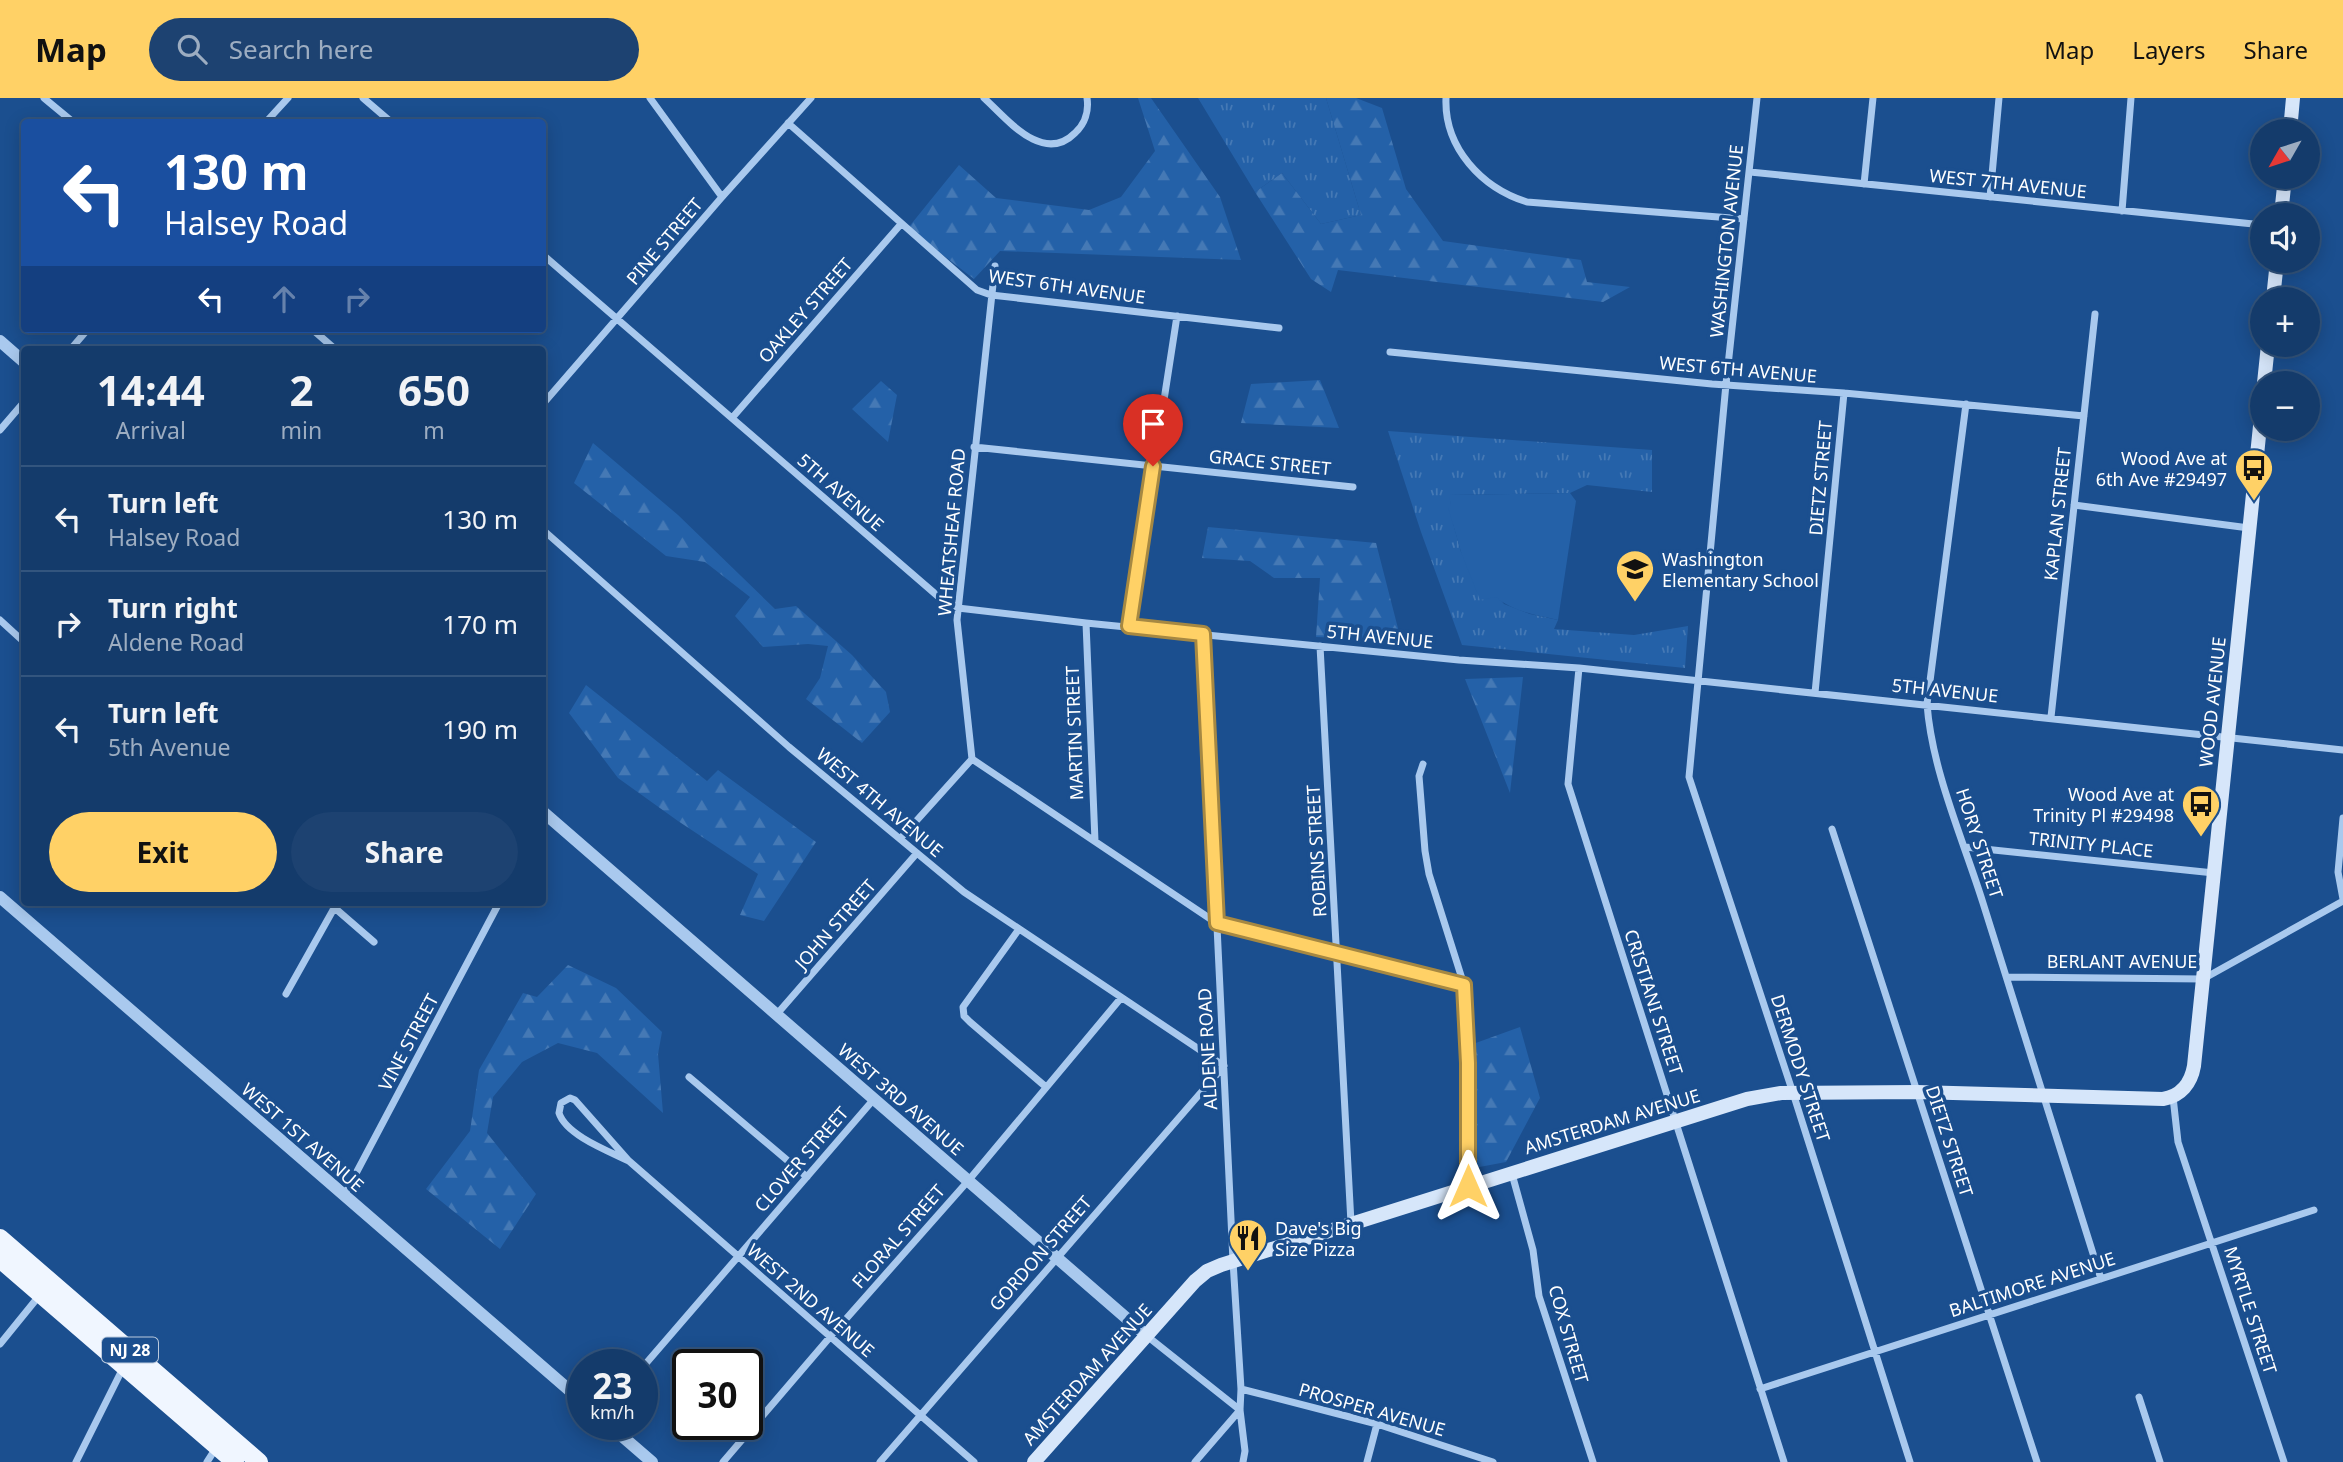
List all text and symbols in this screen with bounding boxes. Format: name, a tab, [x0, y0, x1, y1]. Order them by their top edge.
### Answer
search box	[149, 18, 639, 81]
text: Map	[35, 27, 107, 72]
icon: search	[173, 30, 211, 68]
text: Search here	[229, 31, 373, 67]
text: Map	[2044, 33, 2094, 66]
text: Layers	[2132, 33, 2206, 66]
text: Share	[2244, 33, 2308, 66]
north arrow	[2250, 119, 2320, 189]
map controls	[2250, 119, 2320, 441]
text: 130 m	[164, 138, 309, 204]
street label: WASHINGTON AVENUE	[1704, 143, 1748, 339]
icon: left	[49, 147, 140, 238]
street label: WEST 7TH AVENUE	[1928, 163, 2088, 203]
street label: PINE STREET	[621, 193, 707, 289]
text: Halsey Road	[164, 201, 348, 244]
button: sound	[2250, 203, 2320, 273]
street label: OAKLEY STREET	[753, 252, 857, 368]
street label: WEST 6TH AVENUE	[987, 263, 1147, 309]
icon: left	[192, 280, 230, 318]
icon: ahead	[265, 280, 303, 318]
icon: right	[338, 280, 376, 318]
button: +	[2250, 287, 2320, 357]
street label: WEST 6TH AVENUE	[1658, 350, 1818, 388]
text: 14:44	[97, 361, 205, 418]
text: 2	[289, 361, 313, 418]
text: 650	[398, 361, 470, 418]
button: −	[2250, 371, 2320, 441]
pin	[1123, 394, 1183, 466]
icon: arrive	[1134, 405, 1172, 443]
text: Arrival	[116, 414, 186, 446]
text: min	[281, 414, 322, 446]
text: m	[423, 414, 445, 446]
street label: DIETZ STREET	[1803, 420, 1837, 536]
street label: GRACE STREET	[1208, 444, 1332, 480]
street label: KAPLAN STREET	[2038, 446, 2076, 582]
place label: Wood Ave at 6th Ave #29497	[2096, 446, 2228, 491]
street label: WHEATSHEAF ROAD	[932, 447, 970, 617]
bus stop icon: Wood Ave at 6th Ave #29497	[2233, 447, 2275, 502]
street label: 5TH AVENUE	[793, 448, 889, 536]
text: Turn left	[108, 485, 219, 521]
icon: left	[49, 500, 87, 538]
text: 130 m	[442, 501, 518, 537]
text: Halsey Road	[108, 521, 240, 553]
place label: Washington Elementary School	[1662, 547, 1819, 592]
school or university icon: Washington Elementary School	[1614, 548, 1656, 603]
text: Turn right	[108, 590, 238, 626]
icon: right	[49, 605, 87, 643]
text: 170 m	[442, 606, 518, 642]
street label: 5TH AVENUE	[1326, 618, 1434, 654]
text: Aldene Road	[108, 626, 244, 658]
street label: WOOD AVENUE	[2193, 636, 2231, 768]
street label: MARTIN STREET	[1060, 665, 1088, 801]
street label: 5TH AVENUE	[1891, 672, 1999, 708]
text: Turn left	[108, 695, 219, 731]
icon: left	[49, 710, 87, 748]
text: 190 m	[442, 711, 518, 747]
text: 5th Avenue	[108, 731, 230, 763]
street label: WEST 4TH AVENUE	[812, 742, 948, 862]
place label: Wood Ave at Trinity Pl #29498	[2033, 782, 2175, 827]
bus stop icon: Wood Ave at Trinity Pl #29498	[2180, 783, 2222, 838]
street label: ROBINS STREET	[1301, 784, 1331, 918]
street label: HORY STREET	[1951, 785, 2009, 901]
button: Exit	[49, 812, 277, 892]
button: Share	[291, 812, 518, 892]
street label: TRINITY PLACE	[2028, 826, 2154, 862]
street label: JOHN STREET	[788, 874, 881, 976]
street label: CRISTIANI STREET	[1619, 926, 1689, 1078]
street label: BERLANT AVENUE	[2047, 949, 2197, 973]
street label: ALDENE ROAD	[1192, 987, 1222, 1111]
street label: VINE STREET	[372, 989, 444, 1095]
street label: DERMODY STREET	[1766, 991, 1836, 1145]
street label: WEST 3RD AVENUE	[833, 1038, 969, 1160]
street label: WEST 1ST AVENUE	[237, 1077, 369, 1197]
street label: DIETZ STREET	[1921, 1082, 1979, 1200]
street label: AMSTERDAM AVENUE	[1521, 1083, 1703, 1159]
street label: CLOVER STREET	[749, 1101, 853, 1217]
position arrow	[1431, 1149, 1505, 1223]
street label: FLORAL STREET	[846, 1179, 950, 1293]
street label: GORDON STREET	[983, 1190, 1097, 1316]
place label: Dave's Big Size Pizza	[1275, 1216, 1362, 1261]
restaurant icon: Dave's Big Size Pizza	[1227, 1217, 1269, 1272]
street label: WEST 2ND AVENUE	[742, 1238, 880, 1362]
street label: MYRTLE STREET	[2219, 1243, 2283, 1377]
street label: BALTIMORE AVENUE	[1946, 1246, 2118, 1322]
street label: COX STREET	[1544, 1282, 1594, 1386]
street label: AMSTERDAM AVENUE	[1017, 1298, 1157, 1450]
road number: NJ 28	[102, 1338, 158, 1362]
speed limit sign: 30	[672, 1349, 763, 1440]
text: 23	[592, 1362, 633, 1409]
street label: PROSPER AVENUE	[1296, 1377, 1448, 1441]
text: km/h	[590, 1400, 635, 1424]

